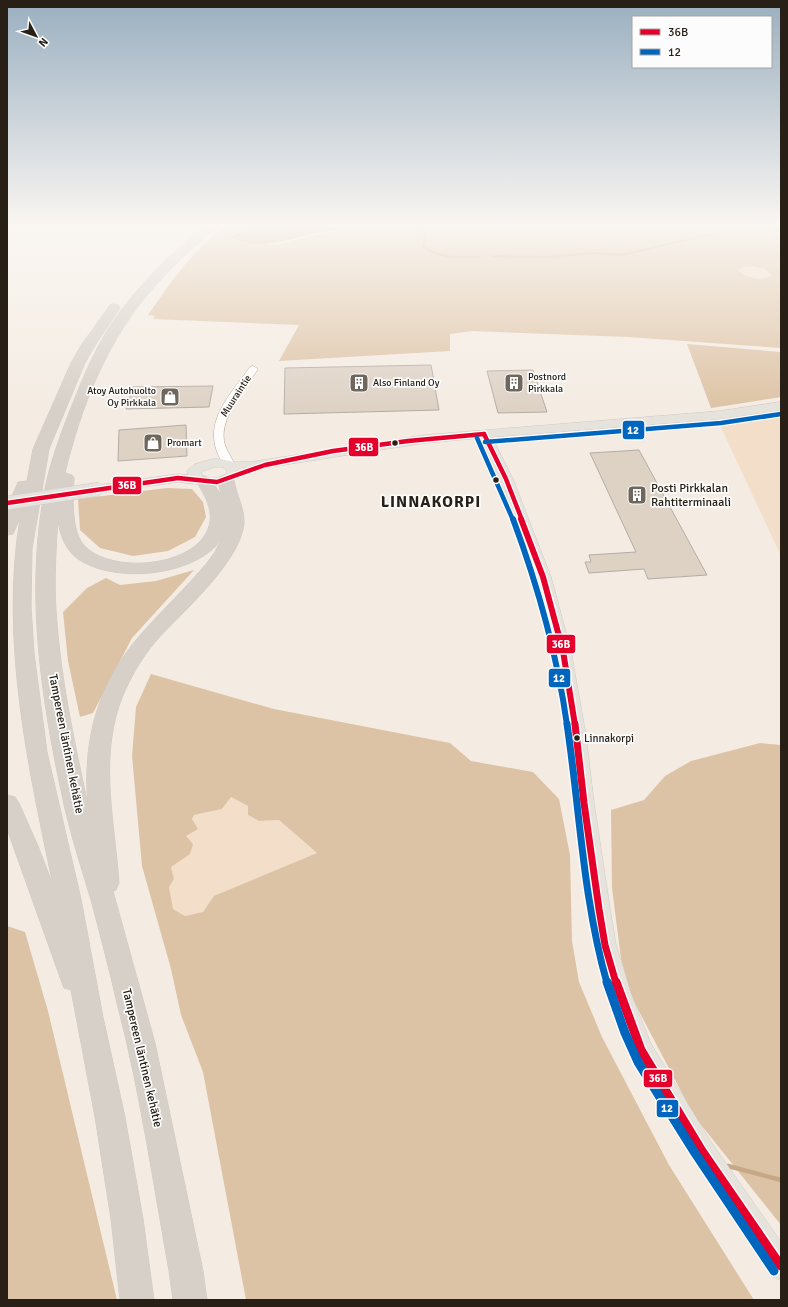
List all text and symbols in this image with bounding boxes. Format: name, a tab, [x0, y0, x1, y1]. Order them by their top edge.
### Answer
north arrow	[16, 16, 56, 56]
legend	[632, 16, 772, 68]
text: 36B	[668, 25, 688, 40]
text: N	[36, 35, 51, 49]
text: 12	[668, 45, 681, 60]
place label: Postnord Pirkkala	[528, 371, 566, 395]
building icon: Also Finland Oy	[348, 372, 370, 394]
building icon: Postnord Pirkkala	[503, 372, 525, 394]
street label: Muuraintie	[218, 373, 254, 419]
place label: Also Finland Oy	[373, 377, 440, 389]
place label: Atoy Autohuolto Oy Pirkkala	[87, 385, 156, 409]
shop icon: Atoy Autohuolto Oy Pirkkala	[159, 386, 181, 408]
line badge: 12	[622, 420, 645, 440]
text: 12	[627, 424, 639, 437]
shop icon: Promart	[142, 432, 164, 454]
place label: Promart	[167, 437, 202, 449]
line badge: 36B	[348, 437, 379, 457]
unlabelled marker	[390, 438, 400, 448]
text: 36B	[355, 441, 374, 454]
unlabelled marker	[491, 475, 501, 485]
line badge: 36B	[112, 476, 142, 495]
text: 36B	[118, 479, 137, 492]
place label: Posti Pirkkalan Rahtiterminaali	[651, 481, 731, 510]
building icon: Posti Pirkkalan Rahtiterminaali	[626, 484, 648, 506]
district label: LINNAKORPI	[381, 492, 481, 512]
line badge: 36B	[546, 634, 576, 654]
text: 36B	[552, 638, 571, 651]
line badge: 12	[548, 668, 571, 688]
text: 12	[553, 672, 565, 685]
street label: Tampereen läntinen kehätie	[45, 673, 87, 815]
place label: Linnakorpi	[584, 732, 634, 745]
marker: Linnakorpi	[572, 733, 582, 743]
street label: Tampereen läntinen kehätie	[119, 987, 165, 1129]
line badge: 36B	[643, 1069, 673, 1088]
text: 36B	[649, 1072, 668, 1085]
line badge: 12	[656, 1099, 679, 1118]
text: 12	[661, 1102, 673, 1115]

